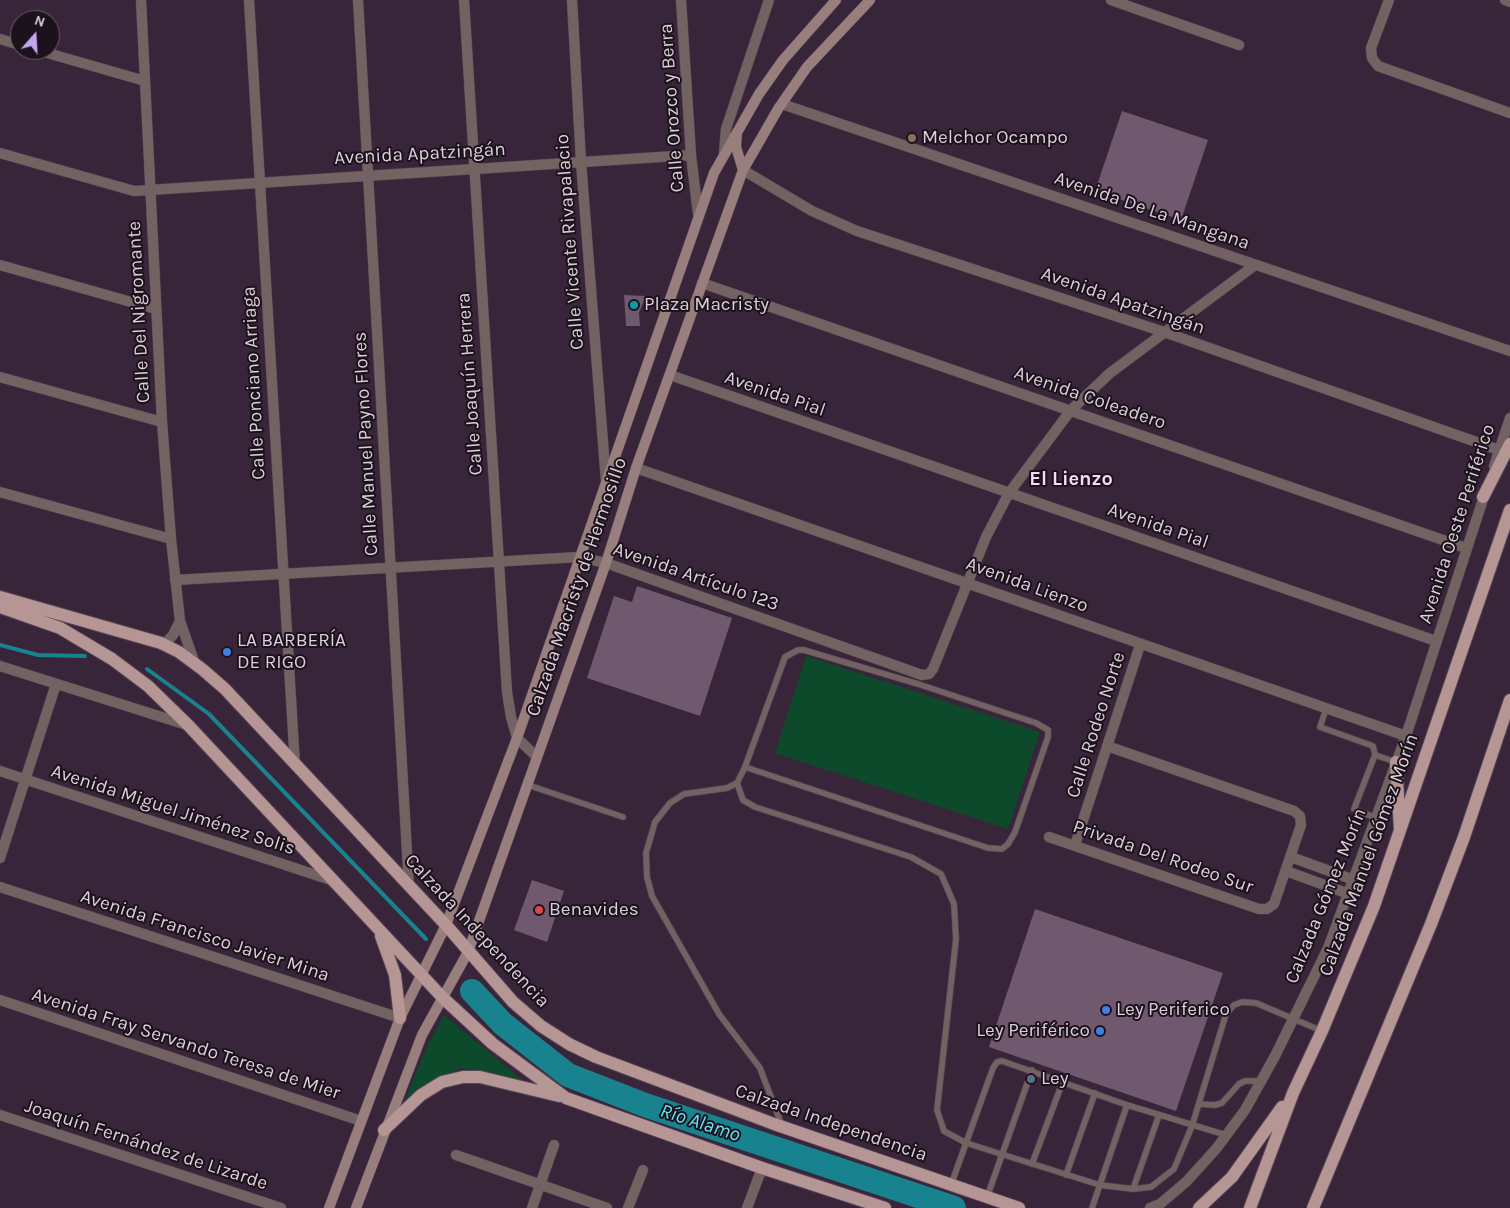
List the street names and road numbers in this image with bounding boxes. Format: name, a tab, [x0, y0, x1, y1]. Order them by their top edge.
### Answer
street label: Calle Orozco y Berra	[655, 23, 689, 193]
street label: Calle Vicente Rivapalacio	[551, 133, 589, 351]
street label: Avenida Apatzingán	[334, 138, 506, 170]
street label: Avenida De La Mangana	[1051, 167, 1253, 255]
street label: Calle Del Nigromante	[123, 220, 155, 404]
street label: Avenida Apatzingán	[1038, 262, 1208, 340]
street label: Calle Ponciano Arriaga	[238, 286, 270, 480]
street label: Calle Joaquín Herrera	[452, 292, 488, 476]
street label: Calle Manuel Payno Flores	[349, 331, 383, 557]
street label: Avenida Coleadero	[1011, 361, 1169, 435]
street label: Avenida Pial	[722, 366, 828, 422]
street label: Avenida Oeste Periférico	[1414, 421, 1500, 627]
street label: Calzada Macristy de Hermosillo	[522, 455, 632, 719]
street label: Avenida Pial	[1105, 498, 1211, 554]
street label: Avenida Artículo 123	[610, 538, 782, 616]
street label: Avenida Lienzo	[963, 552, 1091, 618]
street label: Calle Rodeo Norte	[1062, 649, 1130, 801]
street label: Calzada Manuel Gómez Morín	[1314, 731, 1424, 979]
street label: Avenida Miguel Jiménez Solis	[48, 760, 298, 860]
street label: Calzada Gómez Morín	[1280, 805, 1372, 987]
street label: Privada Del Rodeo Sur	[1070, 815, 1256, 899]
street label: Calzada Independencia	[400, 849, 554, 1013]
street label: Avenida Francisco Javier Mina	[78, 885, 332, 987]
street label: Avenida Fray Servando Teresa de Mier	[29, 983, 343, 1105]
street label: Calzada Independencia	[732, 1079, 930, 1167]
street label: Joaquín Fernández de Lizarde	[22, 1095, 270, 1195]

